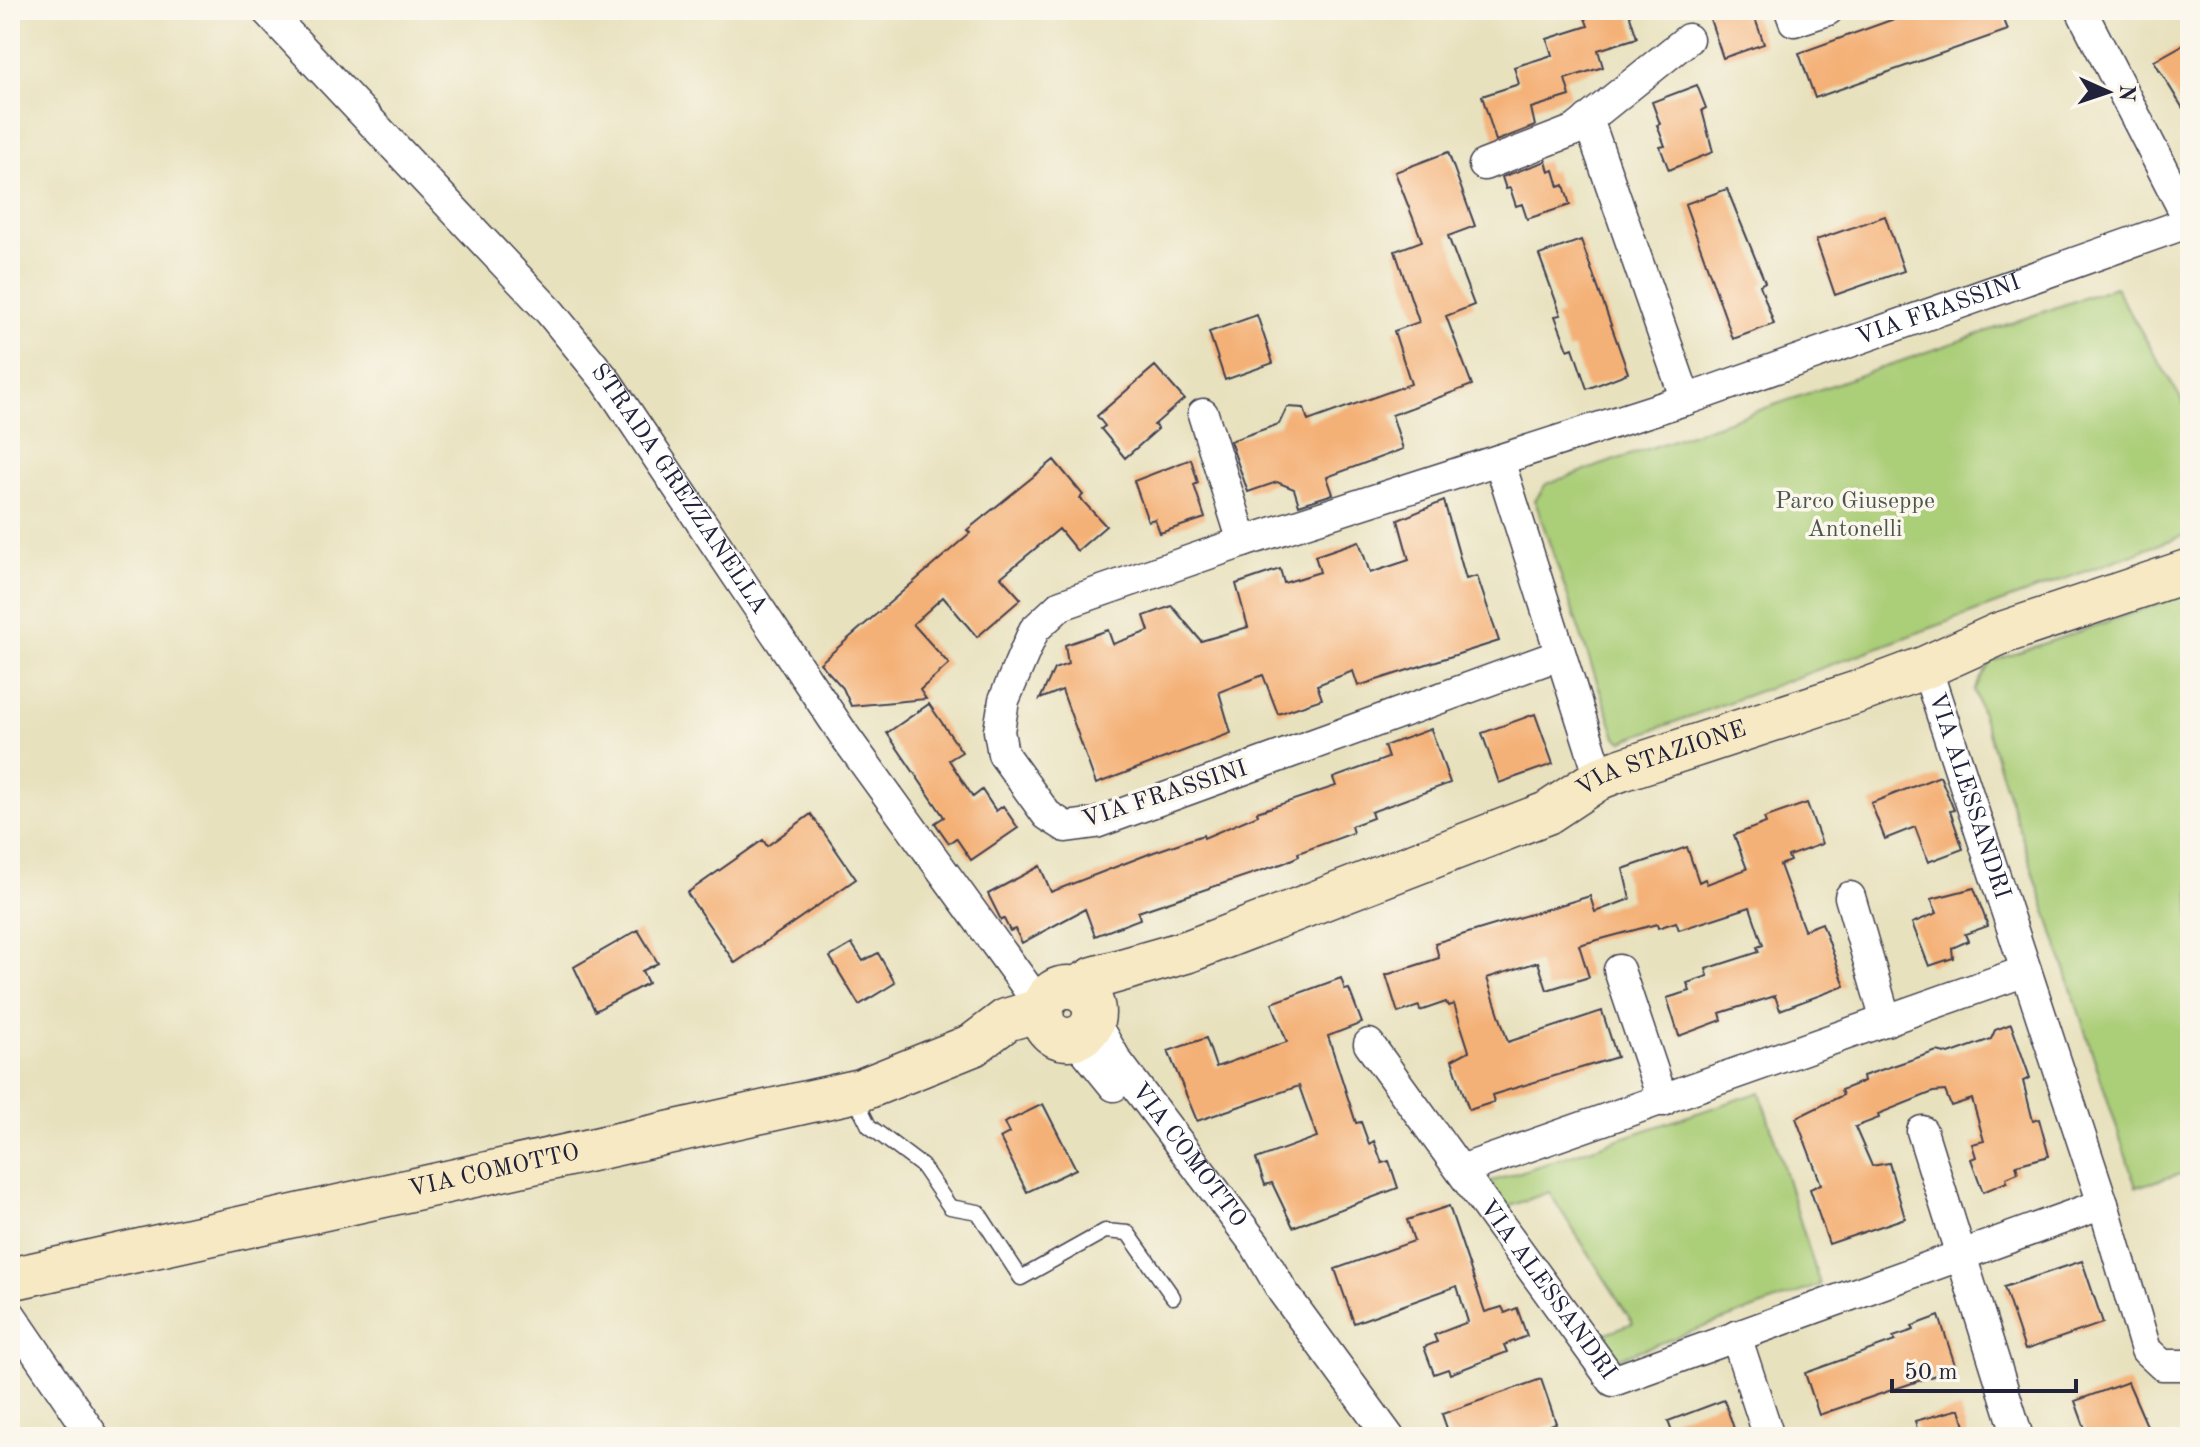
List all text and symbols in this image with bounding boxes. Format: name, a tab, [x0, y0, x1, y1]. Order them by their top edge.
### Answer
north arrow	[2068, 52, 2148, 132]
text: N	[2115, 84, 2137, 102]
street label: VIA FRASSINI	[1854, 271, 2024, 351]
street label: STRADA GREZZANELLA	[586, 360, 771, 619]
park label: Parco Giuseppe Antonelli	[1775, 490, 1935, 542]
street label: VIA ALESSANDRI	[1923, 690, 2014, 902]
street label: VIA STAZIONE	[1573, 718, 1749, 802]
street label: VIA FRASSINI	[1080, 757, 1250, 833]
street label: VIA COMOTTO	[1126, 1079, 1250, 1232]
street label: VIA COMOTTO	[407, 1141, 582, 1202]
street label: VIA ALESSANDRI	[1474, 1196, 1620, 1385]
scale bar	[1892, 1343, 2076, 1393]
text: 50 m	[1904, 1361, 1958, 1385]

